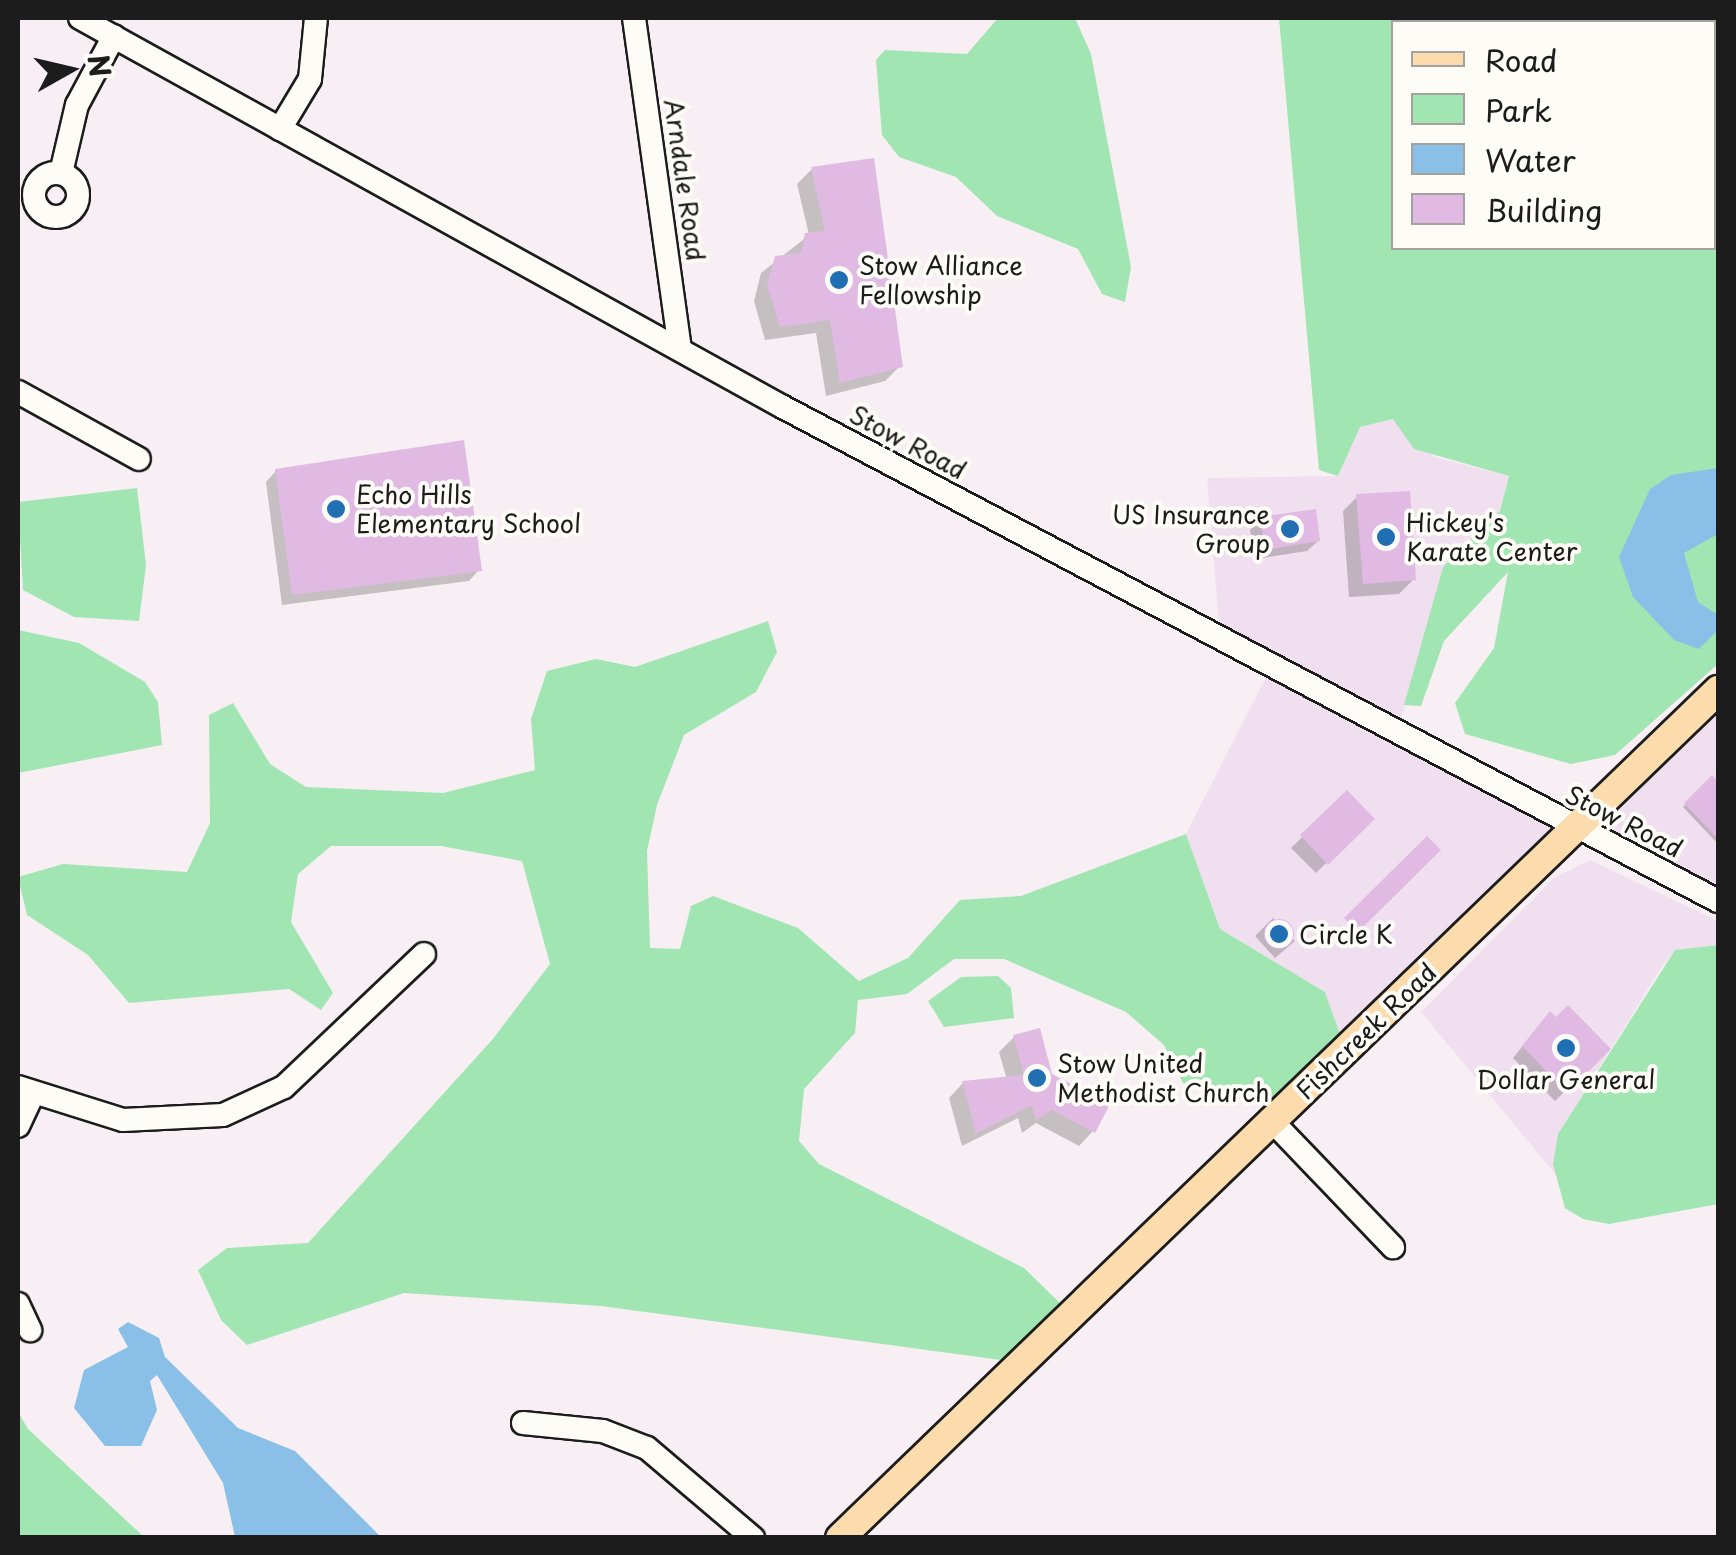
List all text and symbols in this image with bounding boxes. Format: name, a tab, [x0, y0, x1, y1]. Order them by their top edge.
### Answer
north arrow	[20, 20, 120, 120]
legend	[1391, 20, 1716, 250]
text: Road	[1485, 37, 1558, 82]
text: N	[77, 52, 123, 80]
text: Park	[1485, 87, 1552, 132]
street label: Arndale Road	[659, 96, 711, 264]
text: Water	[1485, 137, 1576, 182]
text: Building	[1485, 187, 1602, 232]
place label: Stow Alliance Fellowship	[859, 251, 1022, 310]
marker: Stow Alliance Fellowship	[828, 269, 850, 291]
street label: Stow Road	[845, 399, 971, 485]
place label: Echo Hills Elementary School	[356, 480, 581, 539]
marker: Echo Hills Elementary School	[325, 498, 347, 520]
place label: US Insurance Group	[1110, 500, 1270, 559]
place label: Hickey's Karate Center	[1406, 508, 1578, 567]
marker: US Insurance Group	[1279, 518, 1301, 540]
marker: Hickey's Karate Center	[1375, 526, 1397, 548]
street label: Stow Road	[1561, 779, 1687, 863]
place label: Circle K	[1299, 919, 1396, 949]
marker: Circle K	[1268, 923, 1290, 945]
street label: Fishcreek Road	[1290, 957, 1442, 1105]
marker: Dollar General	[1555, 1037, 1577, 1059]
place label: Stow United Methodist Church	[1057, 1049, 1270, 1108]
place label: Dollar General	[1476, 1064, 1656, 1094]
marker: Stow United Methodist Church	[1026, 1067, 1048, 1089]

